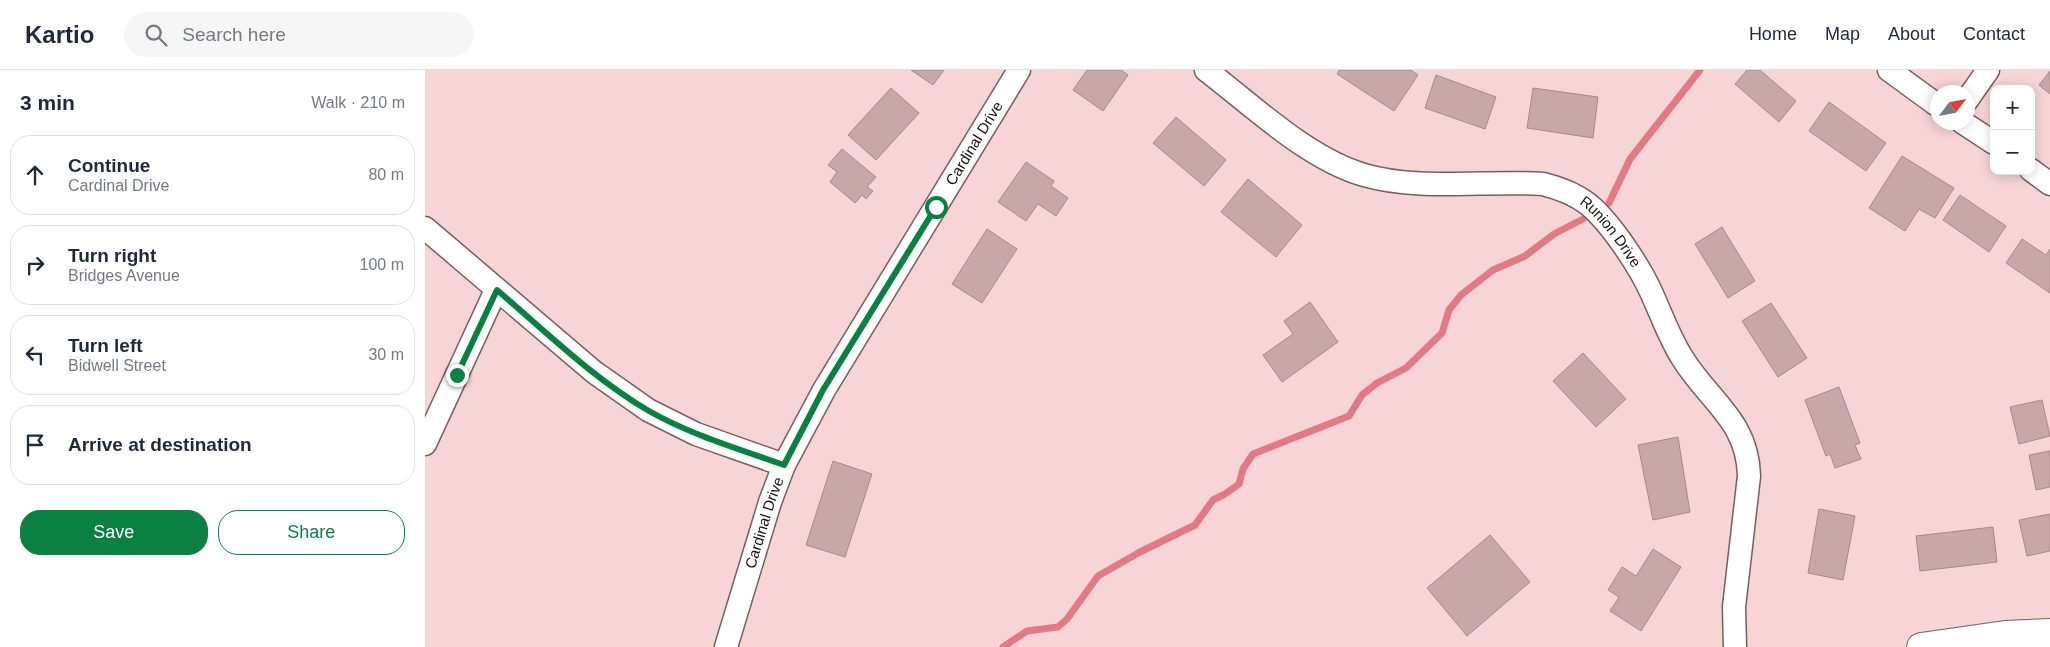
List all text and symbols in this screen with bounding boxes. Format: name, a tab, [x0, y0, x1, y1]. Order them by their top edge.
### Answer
search box	[124, 12, 474, 57]
text: Kartio	[25, 21, 94, 48]
icon: search	[142, 21, 170, 49]
text: Search here	[182, 24, 286, 45]
text: Home	[1749, 24, 1797, 44]
text: Map	[1825, 24, 1860, 44]
text: About	[1888, 24, 1935, 44]
text: Contact	[1963, 24, 2025, 44]
north arrow	[1930, 85, 1975, 130]
map controls	[1990, 85, 2035, 175]
button: +	[1990, 85, 2035, 130]
text: 3 min	[20, 91, 75, 114]
text: Walk · 210 m	[311, 94, 405, 111]
street label: Cardinal Drive	[942, 98, 1006, 188]
button: −	[1990, 130, 2035, 175]
text: Continue	[68, 155, 150, 176]
icon: ahead	[21, 161, 49, 189]
text: 80 m	[368, 166, 404, 183]
text: Cardinal Drive	[68, 177, 169, 194]
street label: Runion Drive	[1577, 192, 1645, 270]
route start	[925, 196, 948, 219]
text: Turn right	[68, 245, 156, 266]
icon: right	[21, 251, 49, 279]
text: 100 m	[360, 256, 404, 273]
text: Bridges Avenue	[68, 267, 180, 284]
text: Turn left	[68, 335, 143, 356]
icon: left	[21, 341, 49, 369]
text: 30 m	[368, 346, 404, 363]
text: Bidwell Street	[68, 357, 166, 374]
route end	[446, 364, 469, 387]
icon: arrive	[21, 431, 49, 459]
text: Arrive at destination	[68, 434, 252, 455]
street label: Cardinal Drive	[741, 474, 787, 570]
button: Save	[20, 510, 208, 555]
button: Share	[218, 510, 405, 555]

